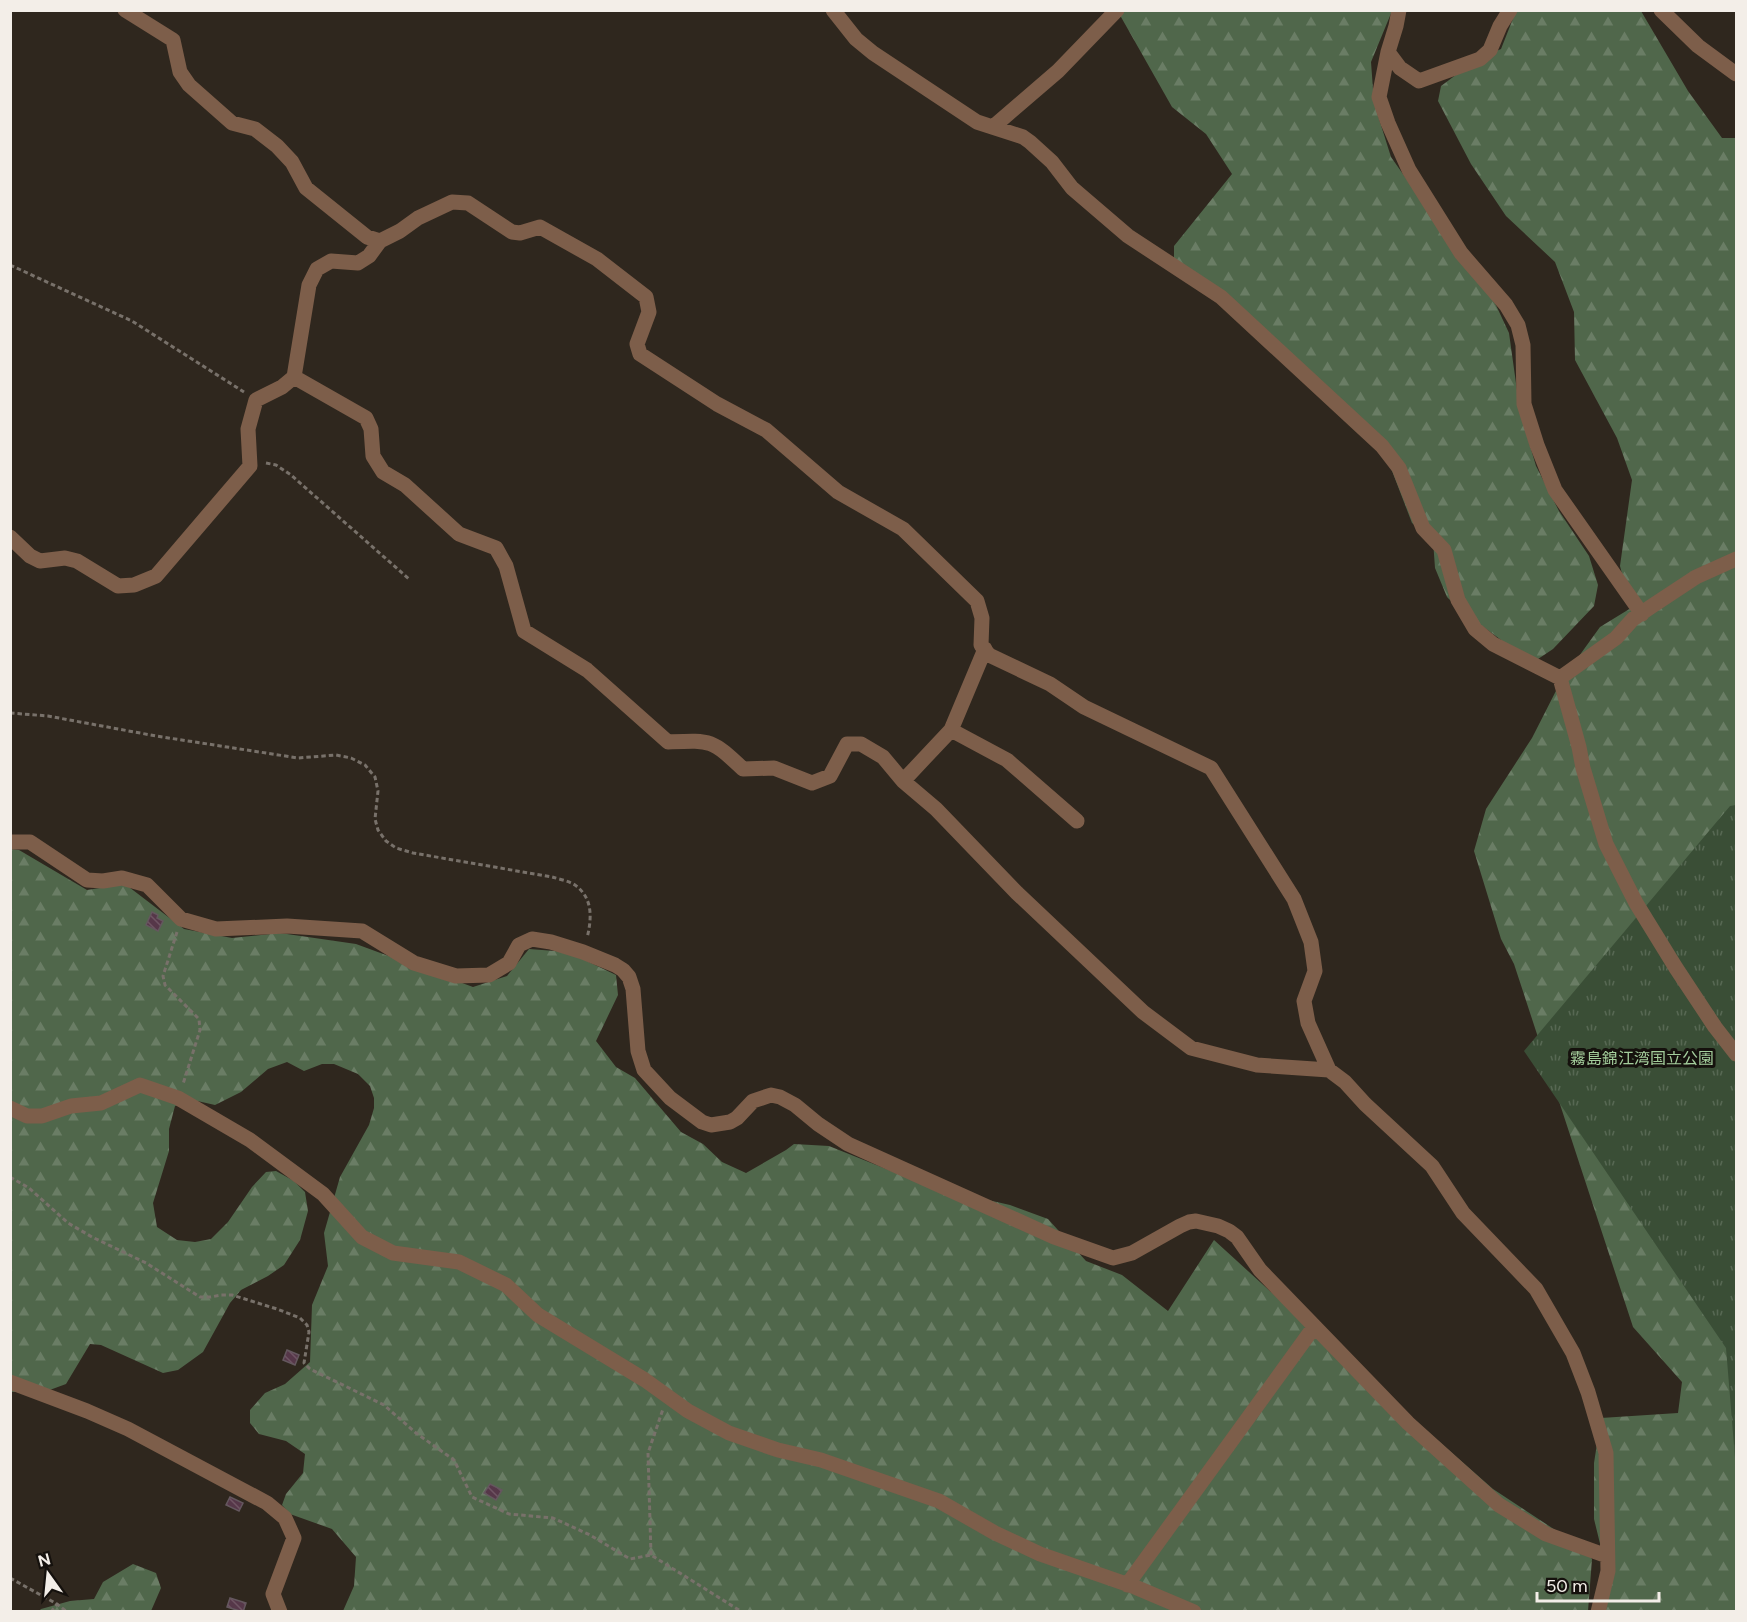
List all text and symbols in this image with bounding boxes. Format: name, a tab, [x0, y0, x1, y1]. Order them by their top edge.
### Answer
park label: 霧島錦江湾国立公園	[1570, 1049, 1714, 1068]
north arrow	[18, 1544, 78, 1604]
text: N	[36, 1549, 53, 1571]
scale bar	[1537, 1565, 1658, 1603]
text: 50 m	[1546, 1575, 1588, 1597]

